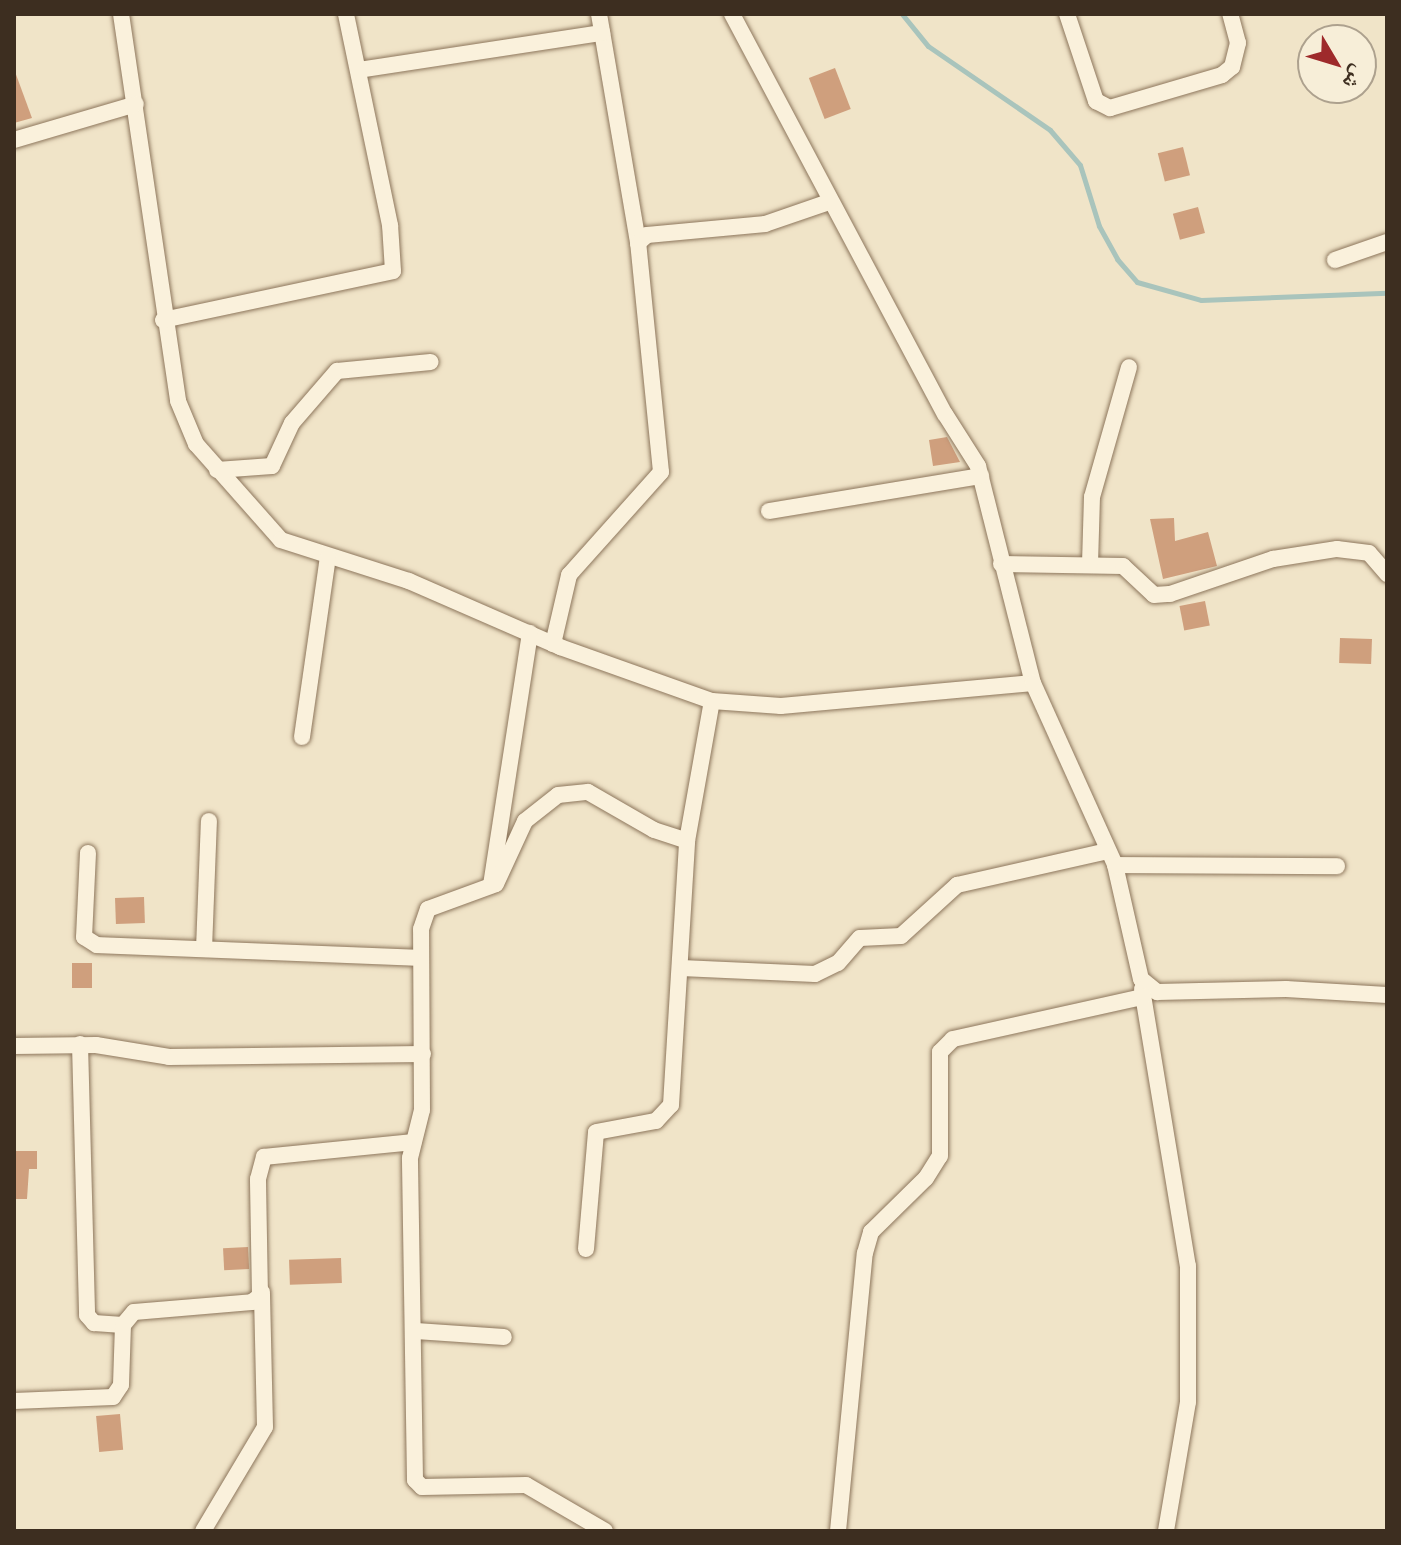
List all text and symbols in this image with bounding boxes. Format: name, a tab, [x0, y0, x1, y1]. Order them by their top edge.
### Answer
north arrow	[1297, 24, 1377, 104]
text: ش	[1338, 61, 1372, 95]

